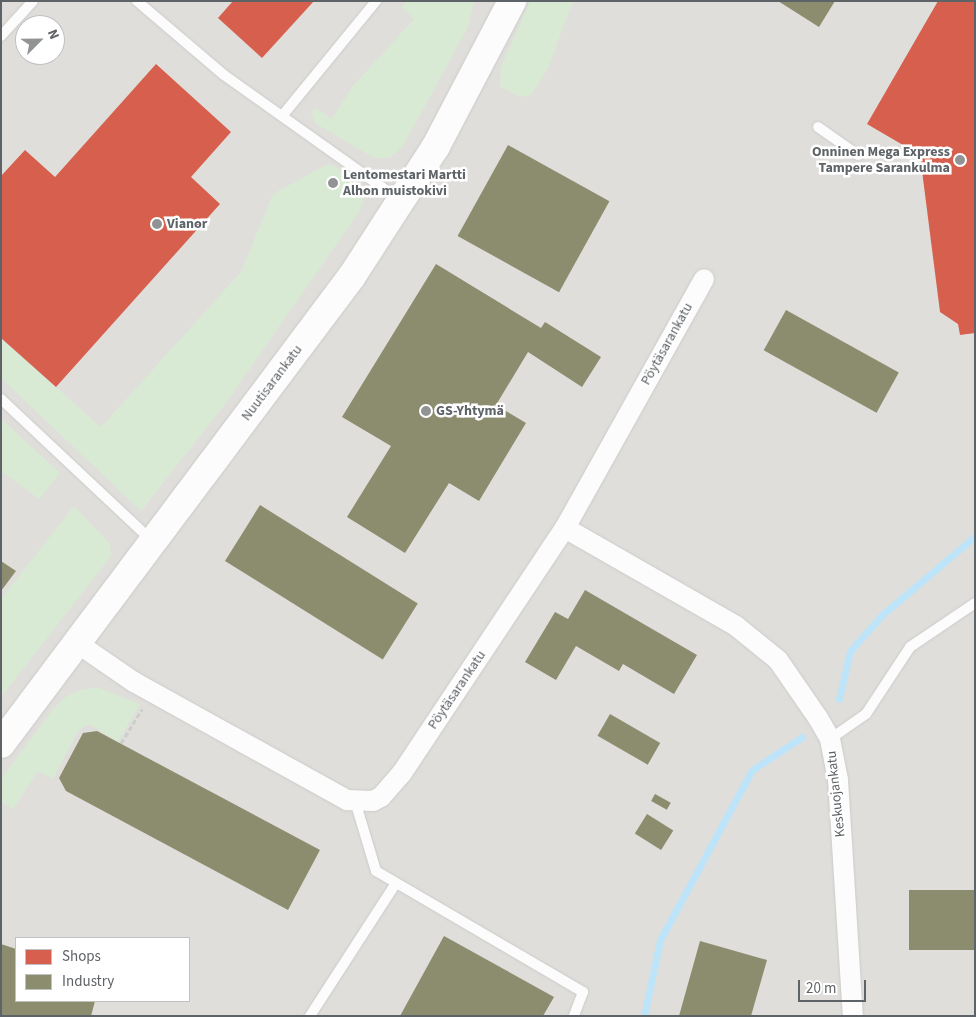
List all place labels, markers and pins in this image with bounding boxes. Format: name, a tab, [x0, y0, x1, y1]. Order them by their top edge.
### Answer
place label: Onninen Mega Express Tampere Sarankulma	[812, 144, 950, 176]
marker: Onninen Mega Express Tampere Sarankulma	[954, 154, 966, 166]
place label: Lentomestari Martti Alhon muistokivi	[343, 167, 466, 200]
marker: Lentomestari Martti Alhon muistokivi	[327, 177, 339, 189]
place label: Vianor	[167, 216, 207, 232]
marker: Vianor	[151, 218, 163, 230]
place label: GS-Yhtymä	[436, 403, 504, 419]
marker: GS-Yhtymä	[420, 405, 432, 417]

